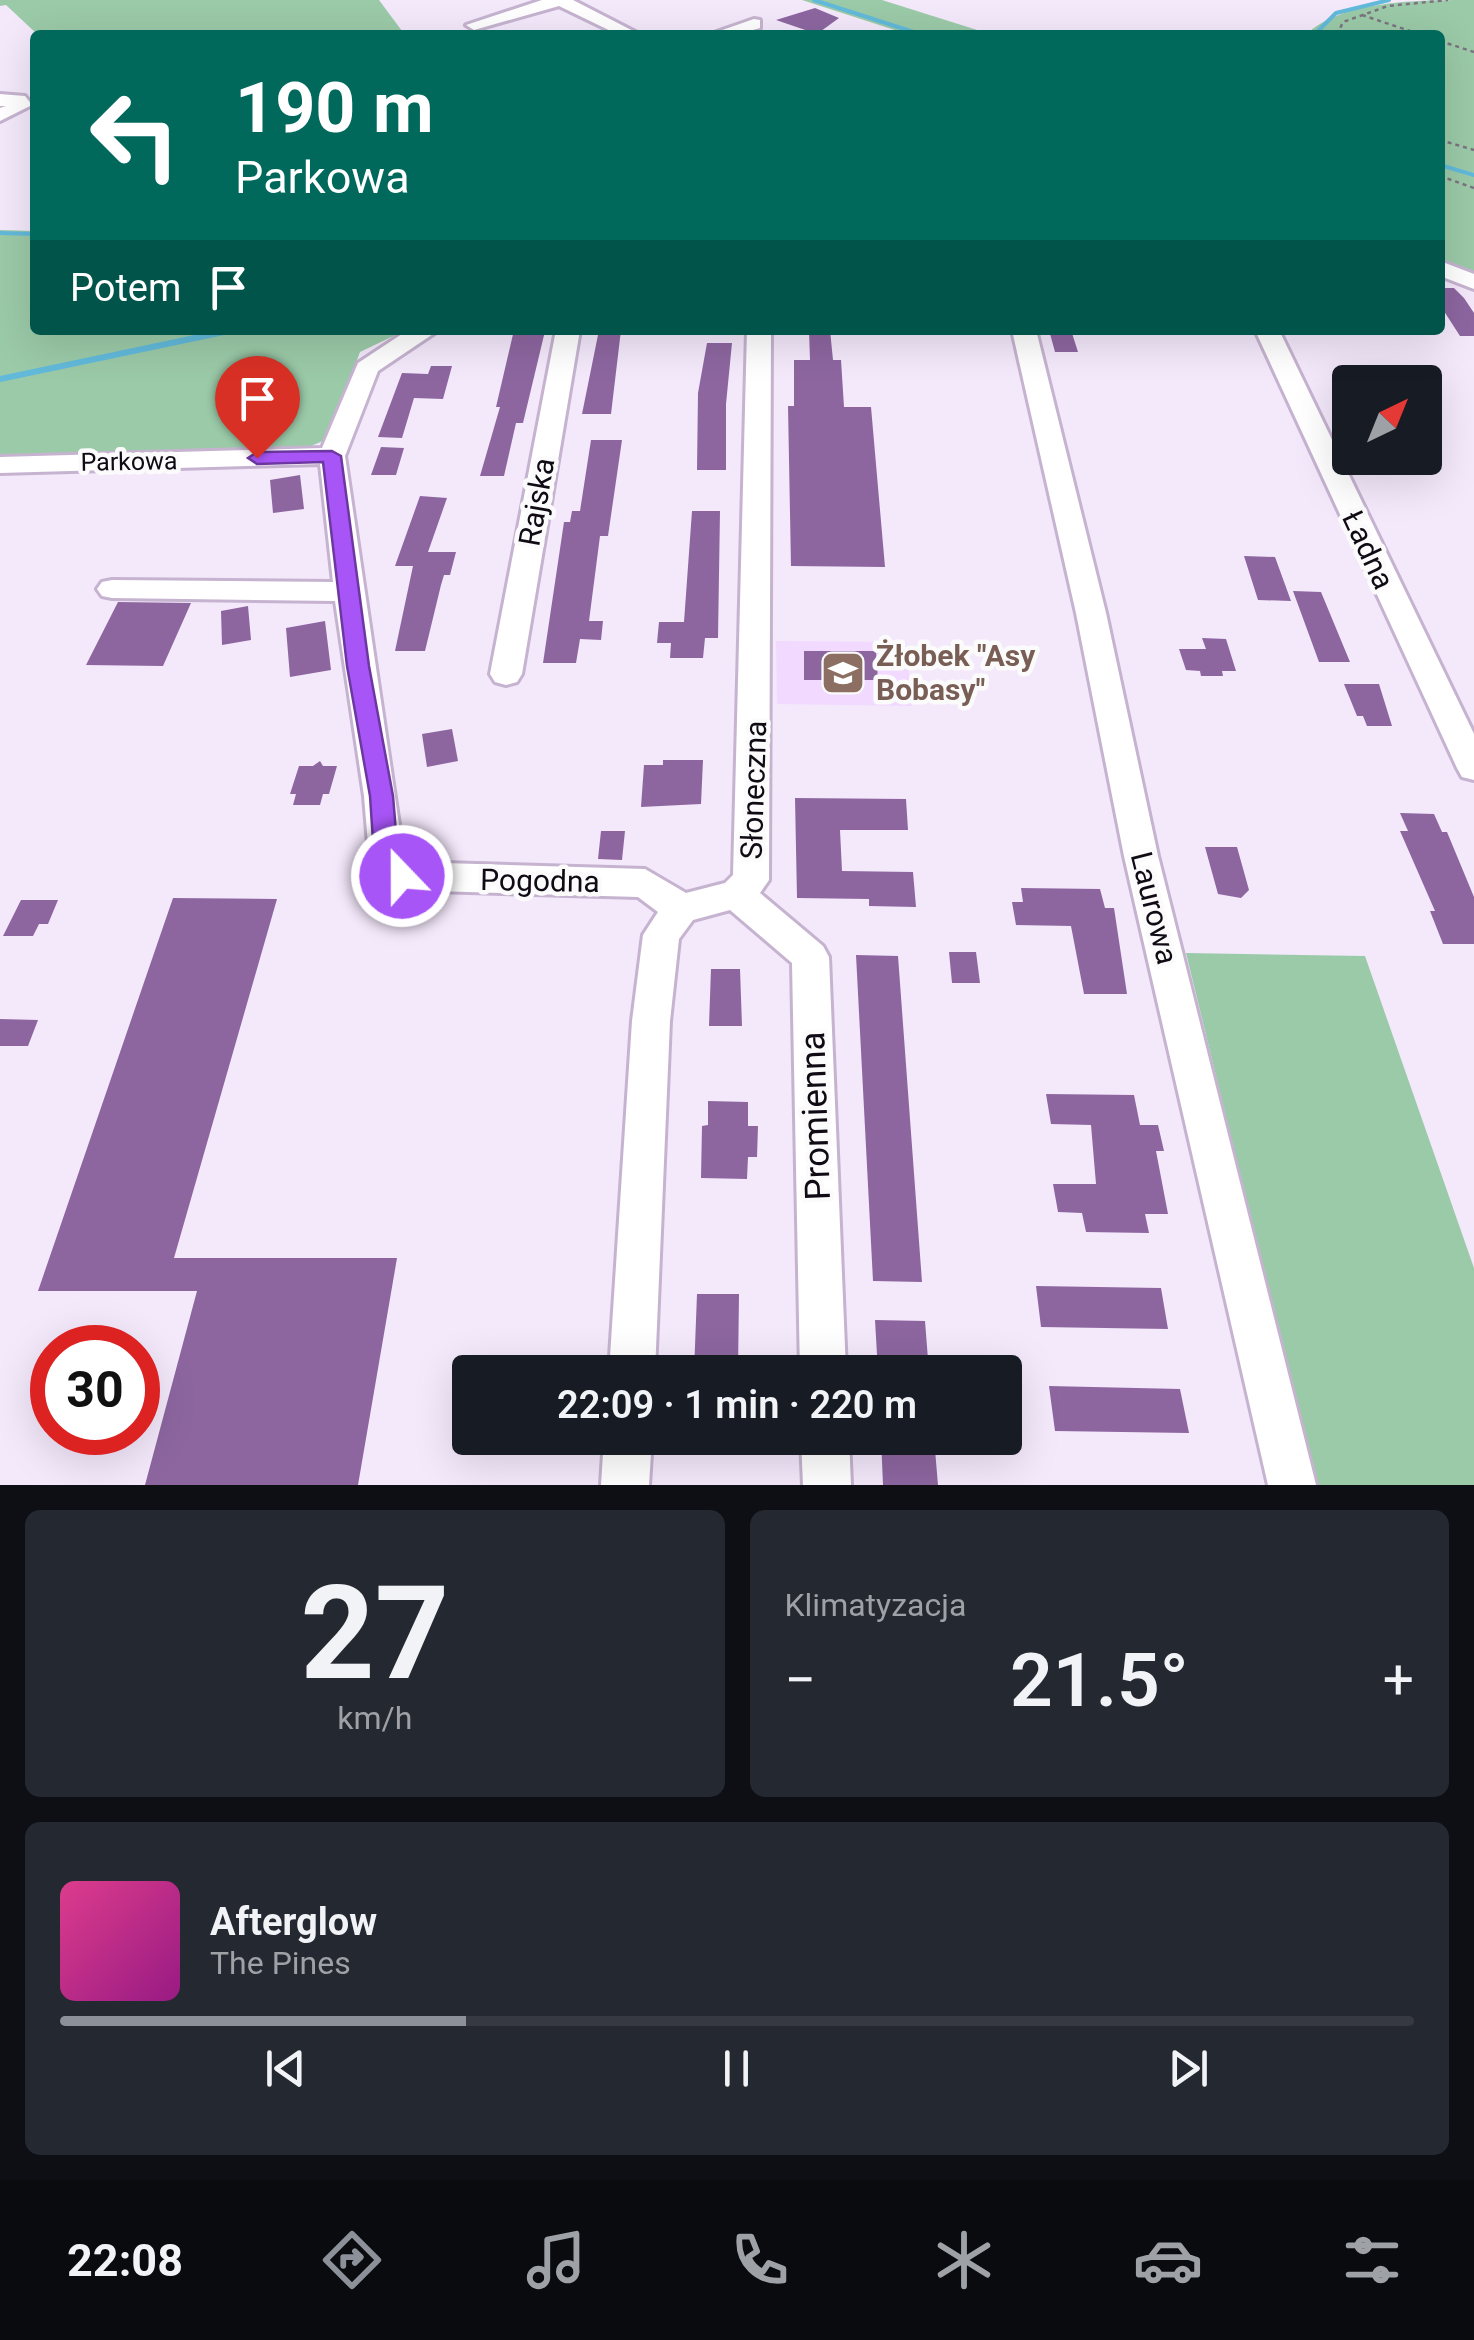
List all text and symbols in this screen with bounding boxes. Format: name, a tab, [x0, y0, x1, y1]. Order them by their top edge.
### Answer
text: 190 m	[235, 67, 434, 149]
icon: left	[70, 70, 200, 200]
text: Parkowa	[235, 151, 410, 204]
icon: arrive	[201, 260, 256, 315]
text: Potem	[70, 266, 181, 310]
pin	[215, 356, 300, 459]
north arrow	[1332, 365, 1442, 475]
map controls	[1332, 365, 1442, 475]
icon: arrive	[230, 371, 285, 426]
street label: Parkowa	[80, 446, 178, 477]
street label: Rajska	[512, 455, 561, 549]
street label: Ładna	[1335, 505, 1402, 594]
place label: Żłobek "Asy Bobasy"	[876, 638, 1036, 707]
school or university icon: Żłobek "Asy Bobasy"	[820, 650, 866, 696]
street label: Słoneczna	[734, 720, 773, 860]
position arrow	[350, 824, 454, 928]
street label: Laurowa	[1124, 848, 1185, 968]
street label: Pogodna	[480, 862, 600, 899]
street label: Promienna	[792, 1031, 839, 1201]
speed limit sign: 30	[30, 1325, 160, 1455]
text: 22:09 · 1 min · 220 m	[557, 1383, 917, 1427]
text: 27	[300, 1557, 449, 1710]
text: Klimatyzacja	[785, 1586, 966, 1624]
text: 21.5°	[1010, 1636, 1189, 1724]
text: −	[785, 1648, 816, 1712]
text: +	[1383, 1648, 1414, 1712]
text: km/h	[337, 1699, 412, 1737]
text: Afterglow	[210, 1900, 377, 1944]
text: The Pines	[210, 1944, 351, 1982]
icon: previous	[258, 2041, 313, 2096]
icon: pause	[709, 2041, 764, 2096]
icon: next	[1161, 2041, 1216, 2096]
icon: directions	[317, 2225, 387, 2295]
icon: music	[521, 2225, 591, 2295]
icon: phone	[725, 2225, 795, 2295]
icon: climate	[929, 2225, 999, 2295]
icon: car	[1133, 2225, 1203, 2295]
icon: filters	[1337, 2225, 1407, 2295]
text: 22:08	[67, 2234, 183, 2287]

